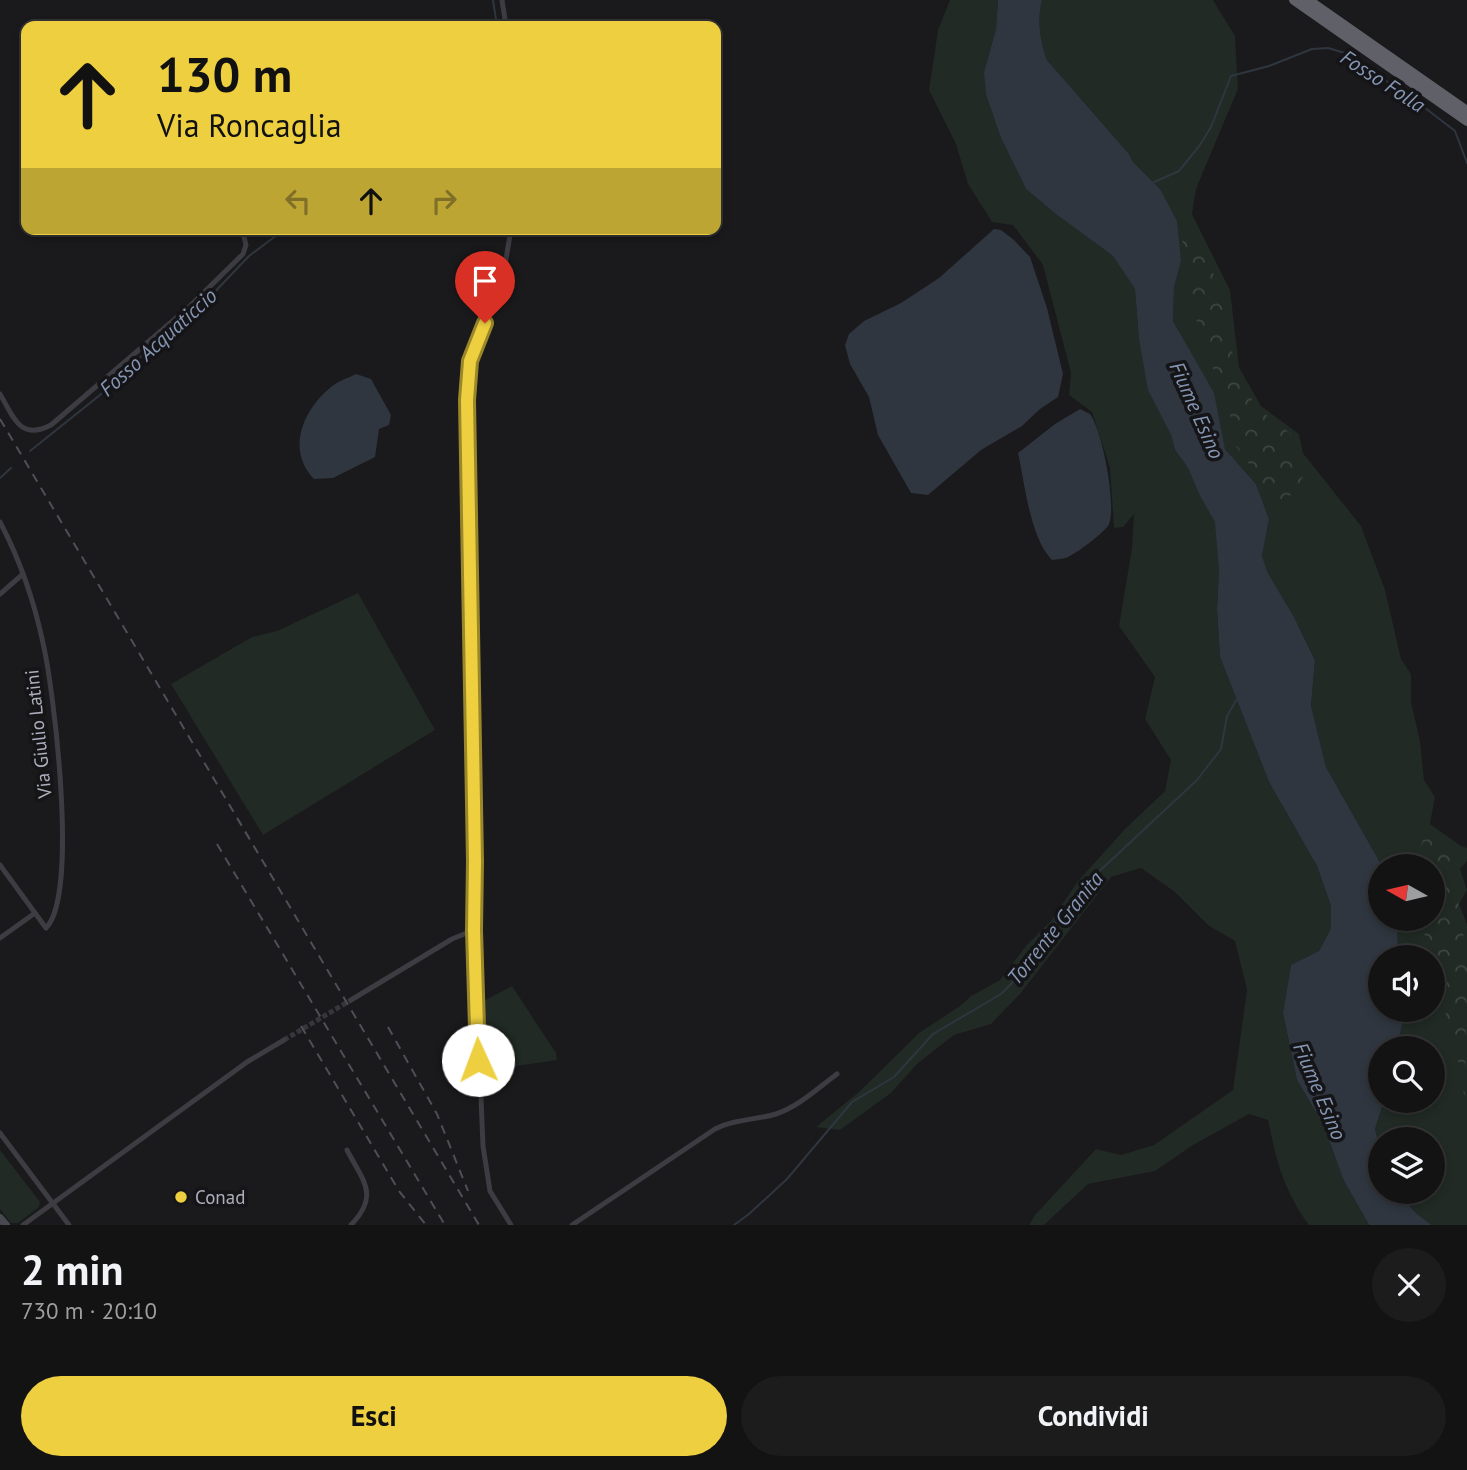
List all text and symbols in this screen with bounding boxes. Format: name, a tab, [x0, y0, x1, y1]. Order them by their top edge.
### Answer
text: 130 m	[157, 42, 292, 106]
water label: Fosso Folla	[1335, 44, 1431, 119]
icon: ahead	[42, 49, 133, 140]
text: Via Roncaglia	[157, 104, 342, 146]
icon: left	[279, 182, 317, 220]
icon: ahead	[352, 182, 390, 220]
icon: right	[425, 182, 463, 220]
pin	[455, 251, 515, 323]
icon: arrive	[466, 262, 504, 300]
water label: Fosso Acquaticcio	[94, 282, 222, 402]
water label: Fiume Esino	[1164, 357, 1230, 463]
street label: Via Giulio Latini	[19, 669, 57, 800]
north arrow	[1368, 854, 1446, 931]
map controls	[1368, 854, 1445, 1204]
water label: Torrente Granita	[1001, 865, 1109, 990]
button: sound	[1368, 945, 1445, 1022]
position arrow	[441, 1023, 515, 1097]
button: search	[1368, 1036, 1445, 1113]
water label: Fiume Esino	[1287, 1038, 1353, 1144]
button: layers	[1368, 1127, 1445, 1204]
place label: Conad	[195, 1185, 245, 1209]
marker: Conad	[173, 1189, 189, 1205]
text: 2 min	[21, 1242, 123, 1297]
button: close	[1372, 1248, 1446, 1322]
text: 730 m · 20:10	[21, 1296, 157, 1325]
button: Esci	[21, 1376, 727, 1456]
button: Condividi	[741, 1376, 1446, 1456]

